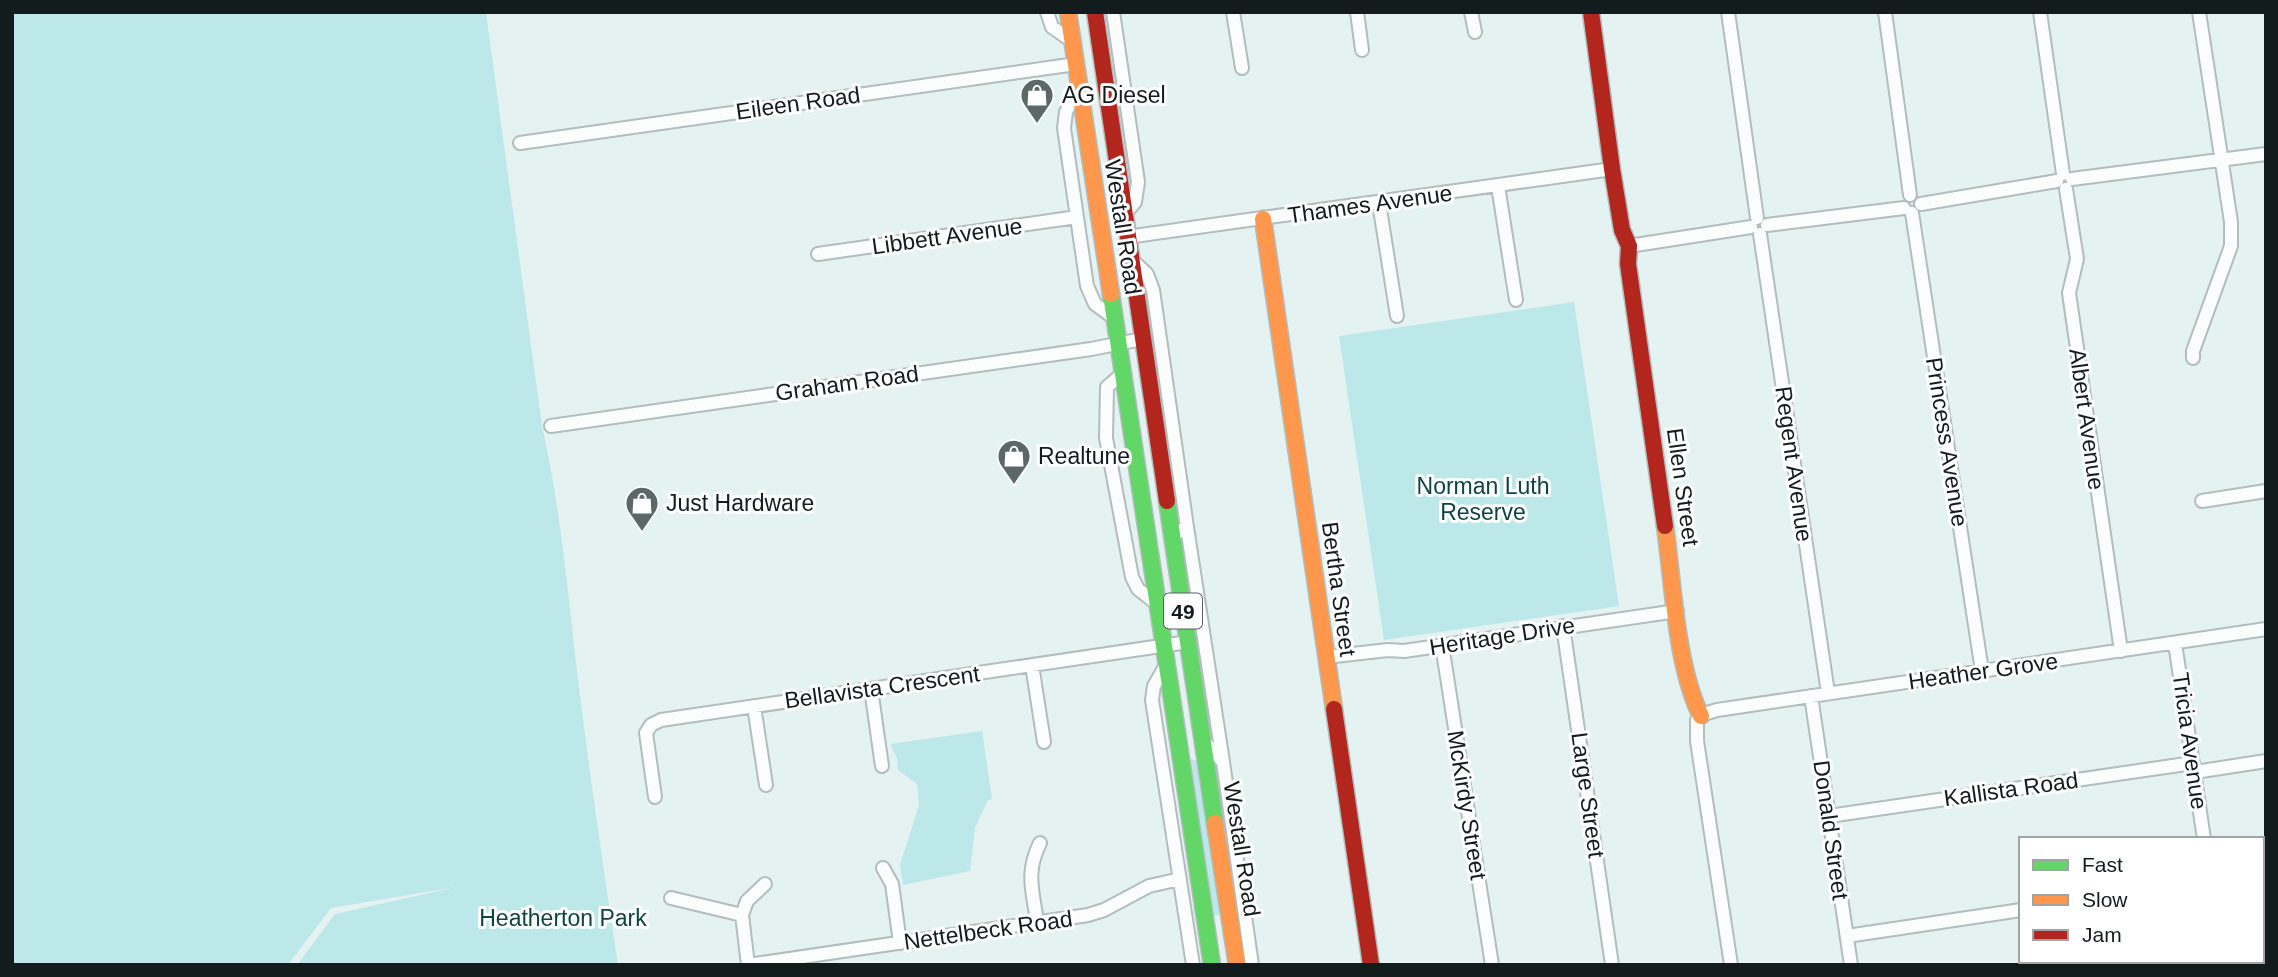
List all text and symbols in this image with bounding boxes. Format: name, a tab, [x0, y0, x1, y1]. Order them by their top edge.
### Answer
shop icon: AG Diesel	[1018, 76, 1056, 125]
street label: Eileen Road	[734, 81, 862, 125]
place label: AG Diesel	[1062, 82, 1166, 108]
street label: Westall Road	[1099, 158, 1147, 296]
street label: Thames Avenue	[1286, 180, 1454, 228]
street label: Libbett Avenue	[870, 213, 1024, 259]
street label: Albert Avenue	[2064, 346, 2110, 492]
street label: Princess Avenue	[1921, 356, 1973, 528]
street label: Graham Road	[774, 360, 920, 406]
street label: Regent Avenue	[1770, 385, 1818, 543]
street label: Ellen Street	[1662, 426, 1704, 548]
shop icon: Realtune	[995, 437, 1033, 486]
place label: Realtune	[1038, 443, 1130, 469]
park label: Norman Luth Reserve	[1417, 473, 1549, 525]
shop icon: Just Hardware	[623, 484, 661, 533]
place label: Just Hardware	[666, 490, 814, 516]
street label: Bertha Street	[1317, 520, 1361, 659]
road number: 49	[1164, 594, 1202, 628]
street label: Heritage Drive	[1427, 612, 1577, 660]
street label: Heather Grove	[1906, 648, 2060, 694]
street label: Bellavista Crescent	[783, 660, 982, 714]
street label: Tricia Avenue	[2168, 671, 2212, 811]
street label: McKirdy Street	[1442, 728, 1492, 882]
street label: Large Street	[1566, 731, 1610, 860]
street label: Donald Street	[1808, 759, 1854, 902]
street label: Kallista Road	[1942, 767, 2080, 811]
street label: Westall Road	[1218, 780, 1266, 918]
legend	[2019, 837, 2264, 963]
text: Fast	[2082, 853, 2123, 876]
text: Slow	[2082, 888, 2128, 911]
park label: Heatherton Park	[479, 905, 647, 931]
street label: Nettelbeck Road	[902, 905, 1074, 955]
text: Jam	[2082, 923, 2122, 946]

